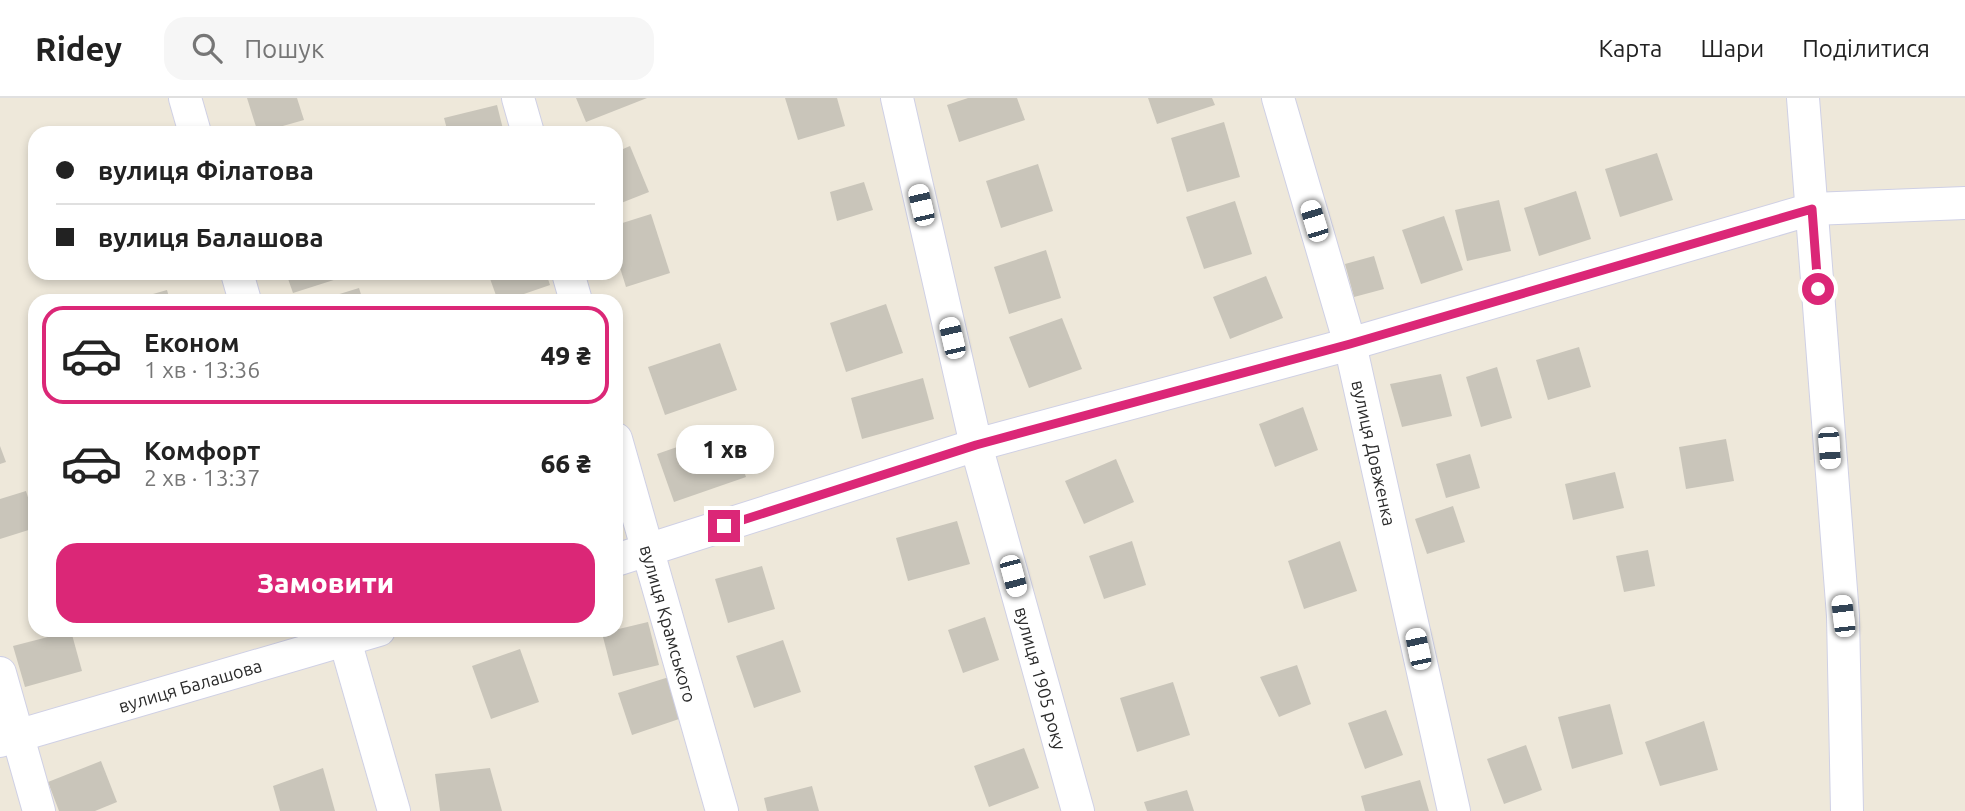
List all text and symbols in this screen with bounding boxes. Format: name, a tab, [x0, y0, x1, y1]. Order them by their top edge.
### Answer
search box	[164, 17, 654, 80]
icon: search	[188, 29, 226, 67]
text: Ridey	[35, 30, 122, 67]
text: Пошук	[244, 34, 324, 63]
text: Карта	[1598, 35, 1662, 62]
text: Шари	[1700, 35, 1764, 62]
text: Поділитися	[1802, 35, 1930, 62]
text: вулиця Філатова	[98, 156, 314, 185]
car	[907, 182, 936, 228]
car	[1298, 198, 1331, 244]
text: вулиця Балашова	[98, 223, 324, 252]
route start	[1802, 273, 1834, 305]
car	[938, 315, 967, 361]
icon: car	[60, 324, 123, 387]
text: Економ	[144, 328, 240, 357]
text: 49 ₴	[541, 341, 591, 370]
text: 1 хв · 13:36	[144, 357, 260, 382]
street label: вулиця Довженка	[1348, 378, 1400, 528]
callout: 1 хв	[675, 424, 773, 474]
car	[1818, 426, 1841, 470]
icon: car	[60, 432, 123, 495]
text: Комфорт	[144, 436, 260, 465]
text: 1 хв	[703, 437, 748, 462]
text: 66 ₴	[541, 449, 591, 478]
text: 2 хв · 13:37	[144, 465, 260, 490]
route end	[708, 510, 740, 542]
button: Замовити	[56, 543, 595, 623]
street label: вулиця Крамського	[637, 543, 701, 705]
car	[998, 553, 1029, 599]
car	[1831, 594, 1856, 638]
street label: вулиця 1905 року	[1012, 604, 1071, 752]
car	[1404, 626, 1433, 672]
street label: вулиця Балашова	[116, 655, 264, 716]

